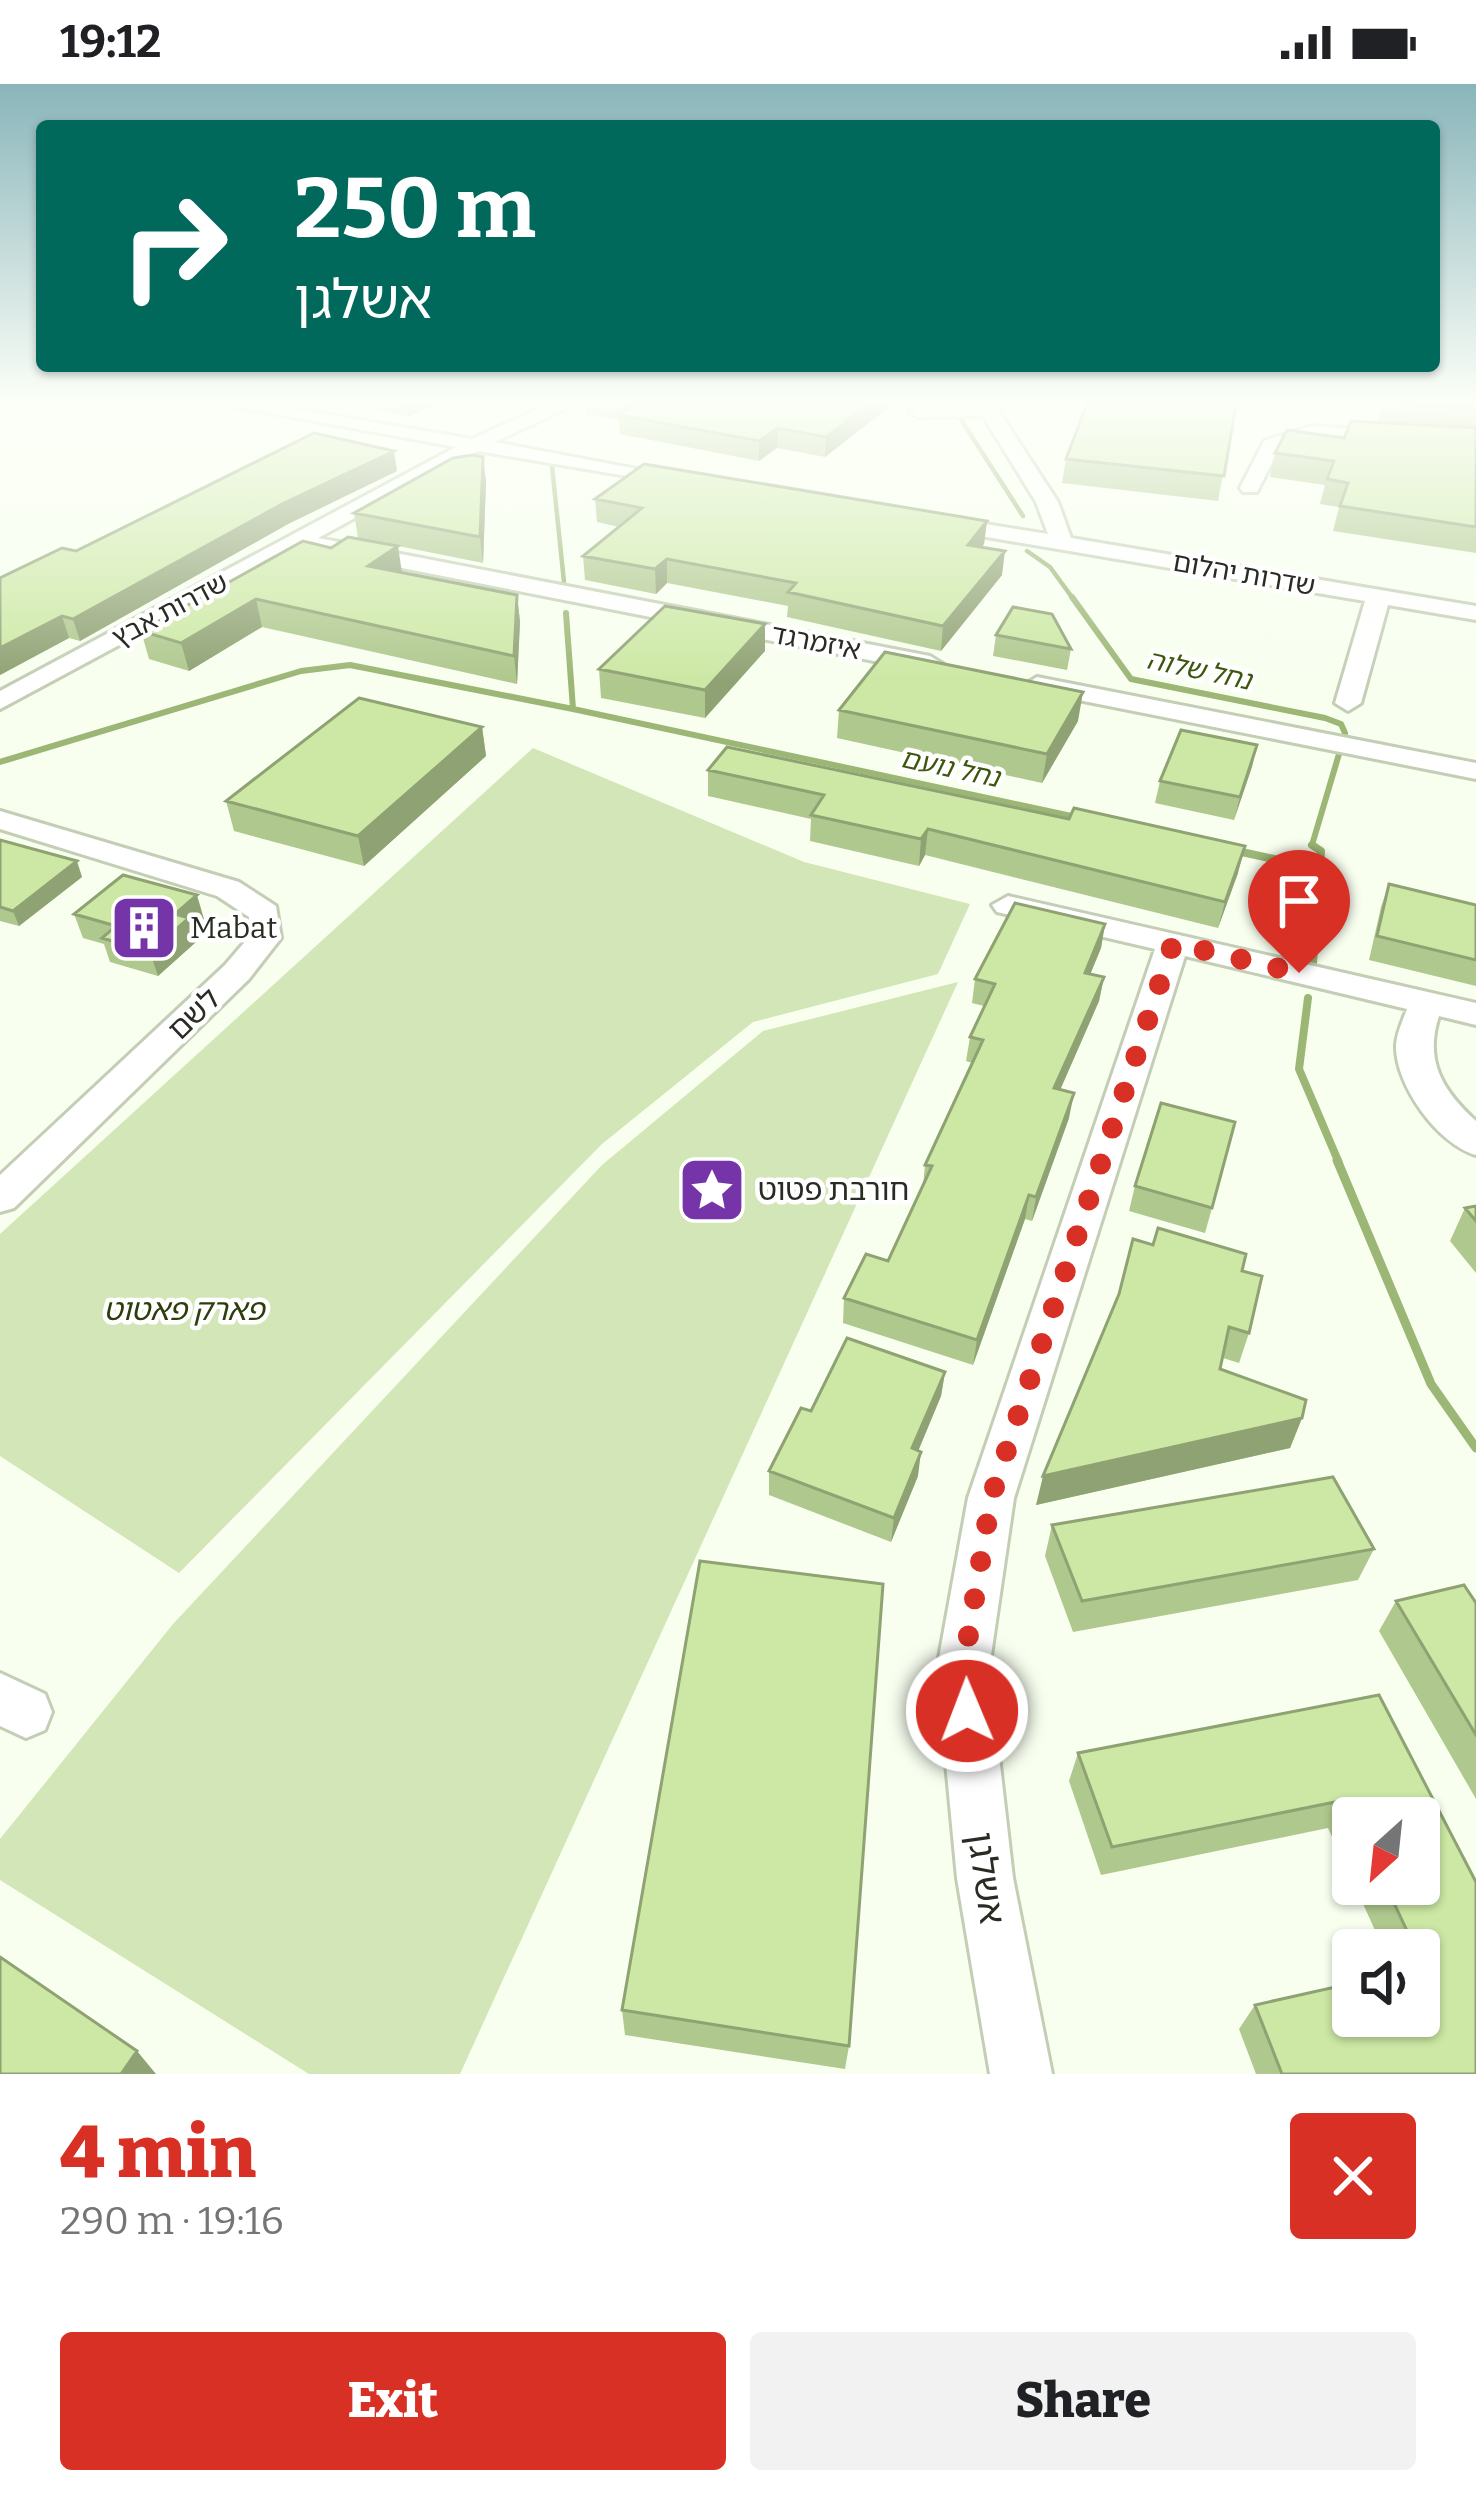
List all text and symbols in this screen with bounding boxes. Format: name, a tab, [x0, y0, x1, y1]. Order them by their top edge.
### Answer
text: 19:12	[60, 15, 161, 69]
text: 250 m	[294, 158, 536, 259]
icon: right	[96, 168, 252, 324]
text: אשלגן	[294, 268, 432, 332]
street label: שדרות יהלום	[1170, 546, 1318, 602]
street label: שדרות אבץ	[107, 566, 233, 654]
street label: איזמרגד	[769, 618, 863, 666]
water label: נחל שלוה	[1144, 643, 1256, 697]
water label: נחל נועם	[898, 742, 1004, 794]
pin	[1248, 850, 1350, 973]
icon: arrive	[1266, 868, 1332, 934]
building icon: Mabat	[109, 893, 179, 963]
place label: Mabat	[190, 910, 277, 946]
street label: לשם	[160, 981, 228, 1047]
place icon: חורבת פטוט	[677, 1155, 747, 1225]
place label: חורבת פטוט	[758, 1172, 909, 1208]
park label: פארק פאטוט	[104, 1292, 266, 1328]
position arrow	[904, 1648, 1030, 1774]
north arrow	[1332, 1797, 1440, 1905]
map controls	[1332, 1797, 1440, 2037]
street label: אשלגן	[958, 1829, 1014, 1927]
button: sound	[1332, 1929, 1440, 2037]
text: 4 min	[60, 2110, 256, 2196]
button: close	[1290, 2113, 1416, 2239]
text: 290 m · 19:16	[60, 2198, 284, 2244]
button: Exit	[60, 2332, 726, 2470]
button: Share	[750, 2332, 1416, 2470]

